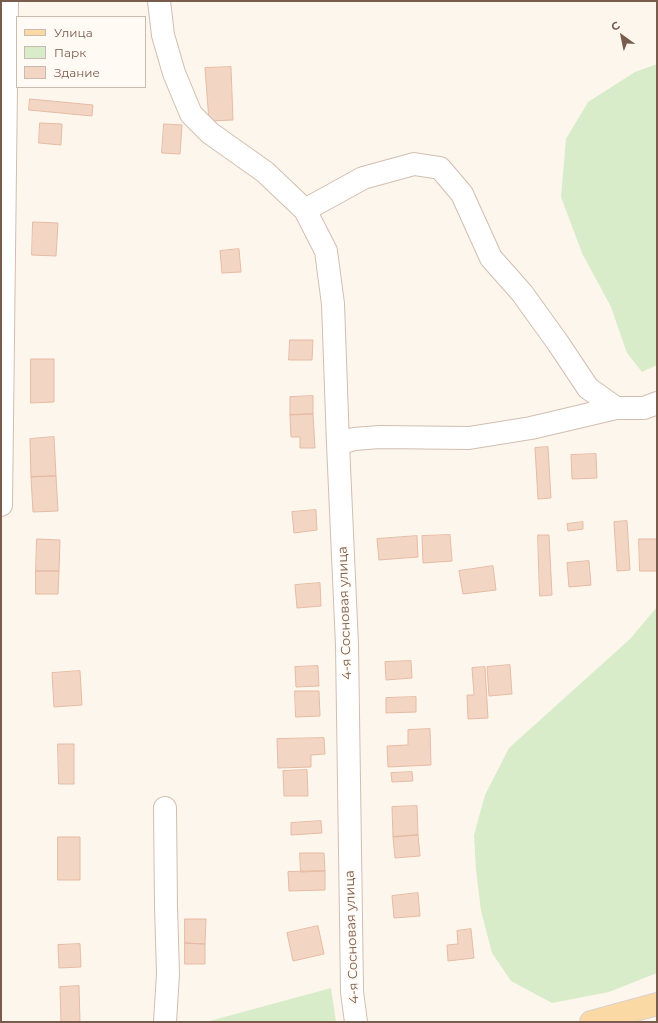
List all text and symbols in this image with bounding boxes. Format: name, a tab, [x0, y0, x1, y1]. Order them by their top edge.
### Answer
legend	[16, 16, 146, 88]
north arrow	[602, 16, 642, 56]
text: С	[608, 18, 623, 34]
text: Улица	[54, 25, 93, 40]
text: Парк	[54, 45, 86, 60]
text: Здание	[54, 65, 100, 80]
street label: 4-я Сосновая улица	[335, 546, 355, 680]
street label: 4-я Сосновая улица	[342, 870, 362, 1004]

